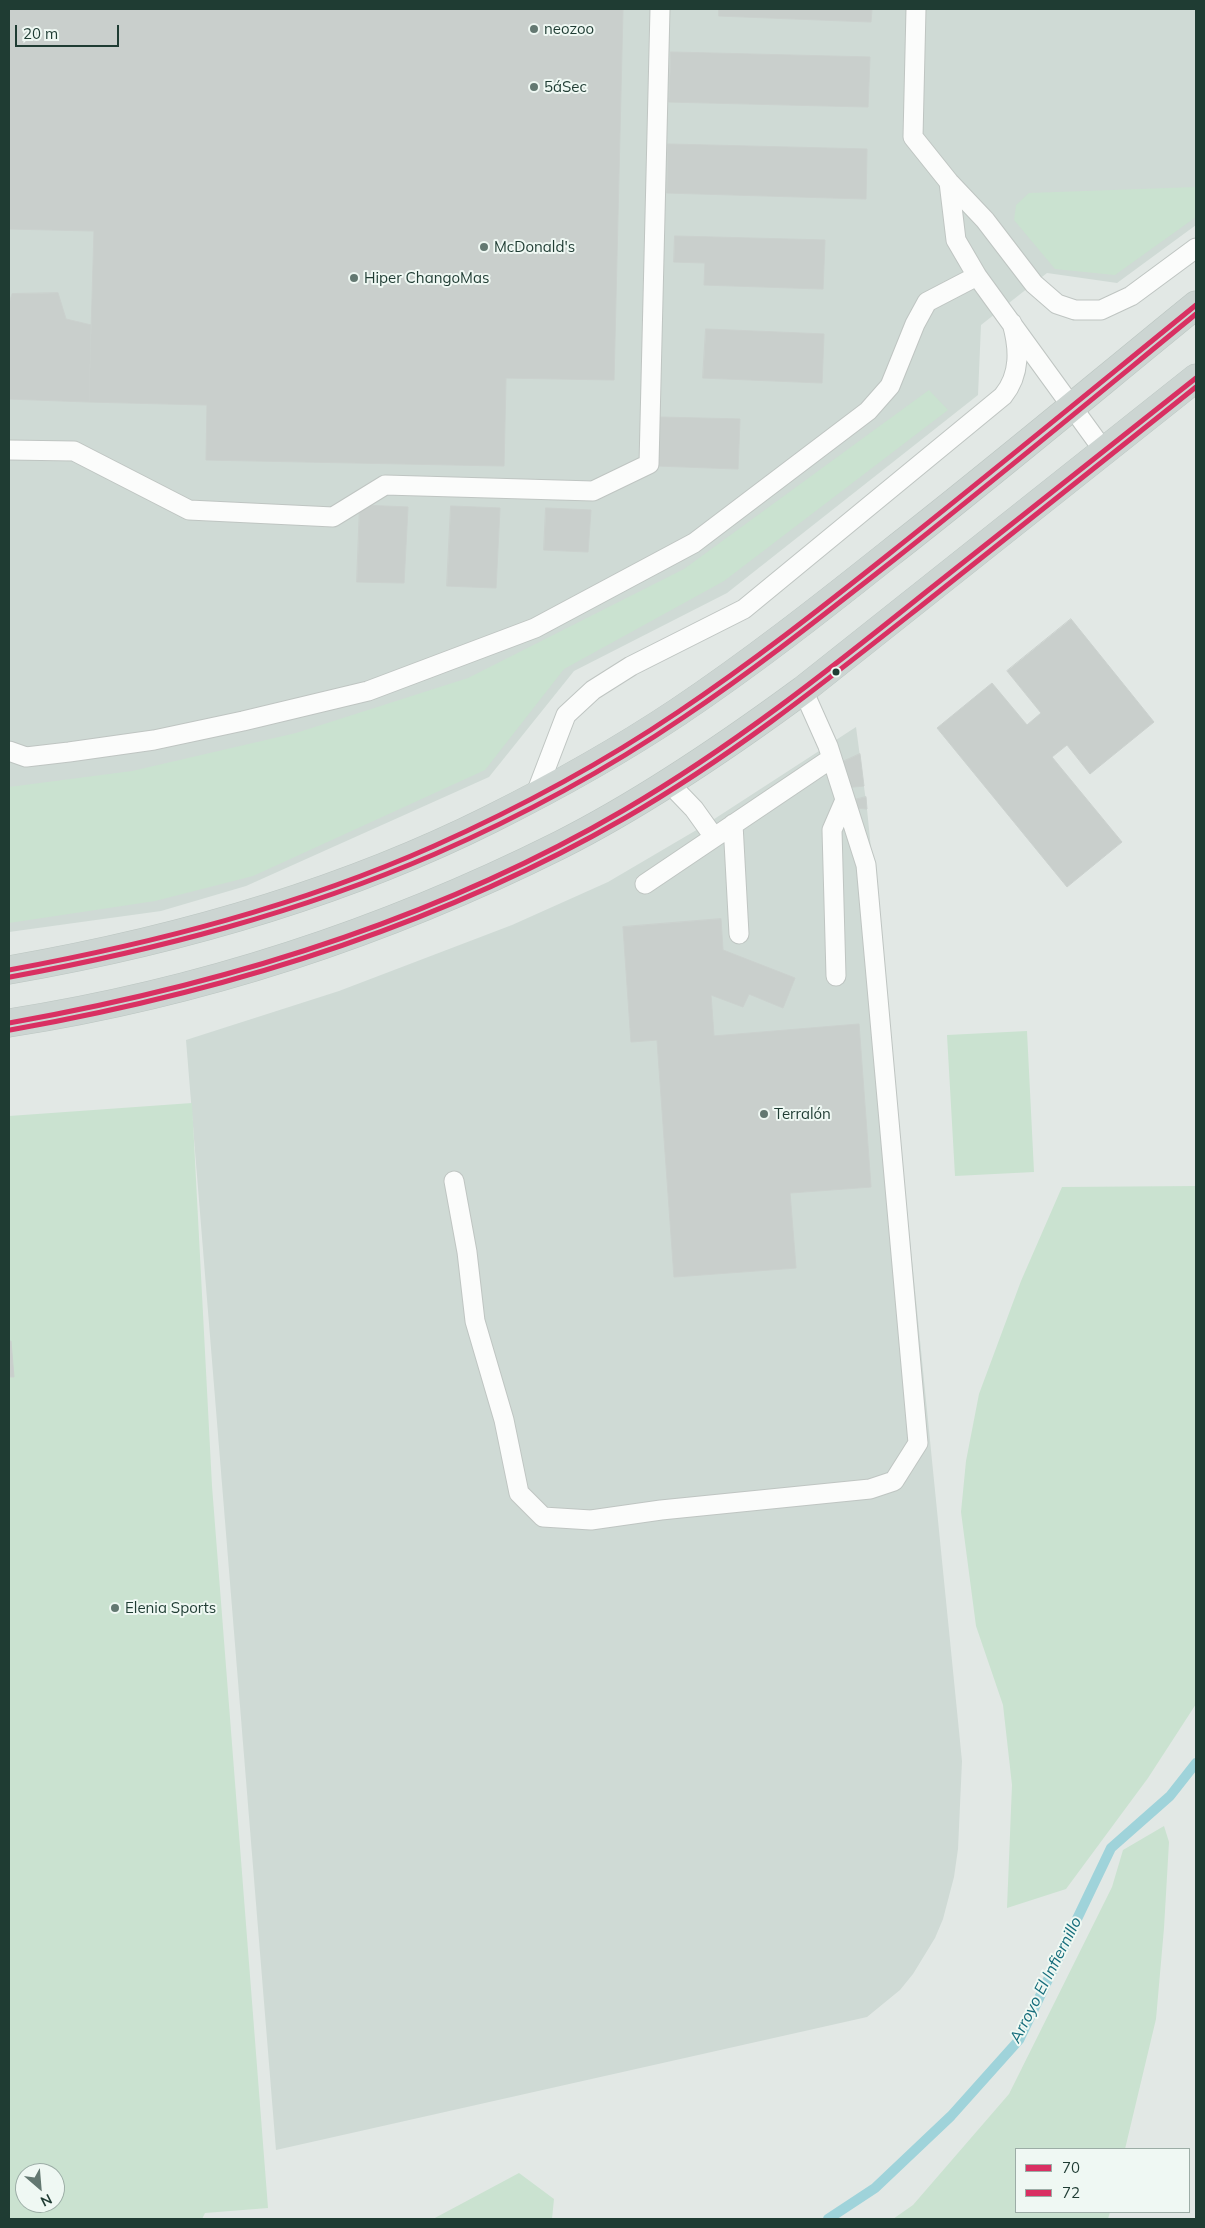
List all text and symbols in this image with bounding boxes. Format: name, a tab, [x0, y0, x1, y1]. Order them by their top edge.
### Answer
scale bar	[18, 15, 121, 47]
place label: neozoo	[544, 20, 594, 38]
marker: neozoo	[528, 23, 540, 35]
text: 20 m	[23, 24, 58, 43]
place label: 5áSec	[544, 78, 587, 96]
marker: 5áSec	[528, 81, 540, 93]
place label: McDonald's	[494, 238, 575, 256]
marker: McDonald's	[478, 241, 490, 253]
place label: Hiper ChangoMas	[364, 269, 489, 287]
marker: Hiper ChangoMas	[348, 272, 360, 284]
unlabelled marker	[831, 667, 841, 677]
place label: Terralón	[774, 1105, 831, 1123]
marker: Terralón	[758, 1108, 770, 1120]
place label: Elenia Sports	[125, 1599, 216, 1617]
marker: Elenia Sports	[109, 1602, 121, 1614]
water label: Arroyo El Infiernillo	[1006, 1914, 1086, 2046]
legend	[1015, 2148, 1190, 2213]
text: 70	[1062, 2158, 1080, 2177]
north arrow	[15, 2163, 65, 2213]
text: 72	[1062, 2183, 1080, 2202]
text: N	[38, 2190, 55, 2211]

